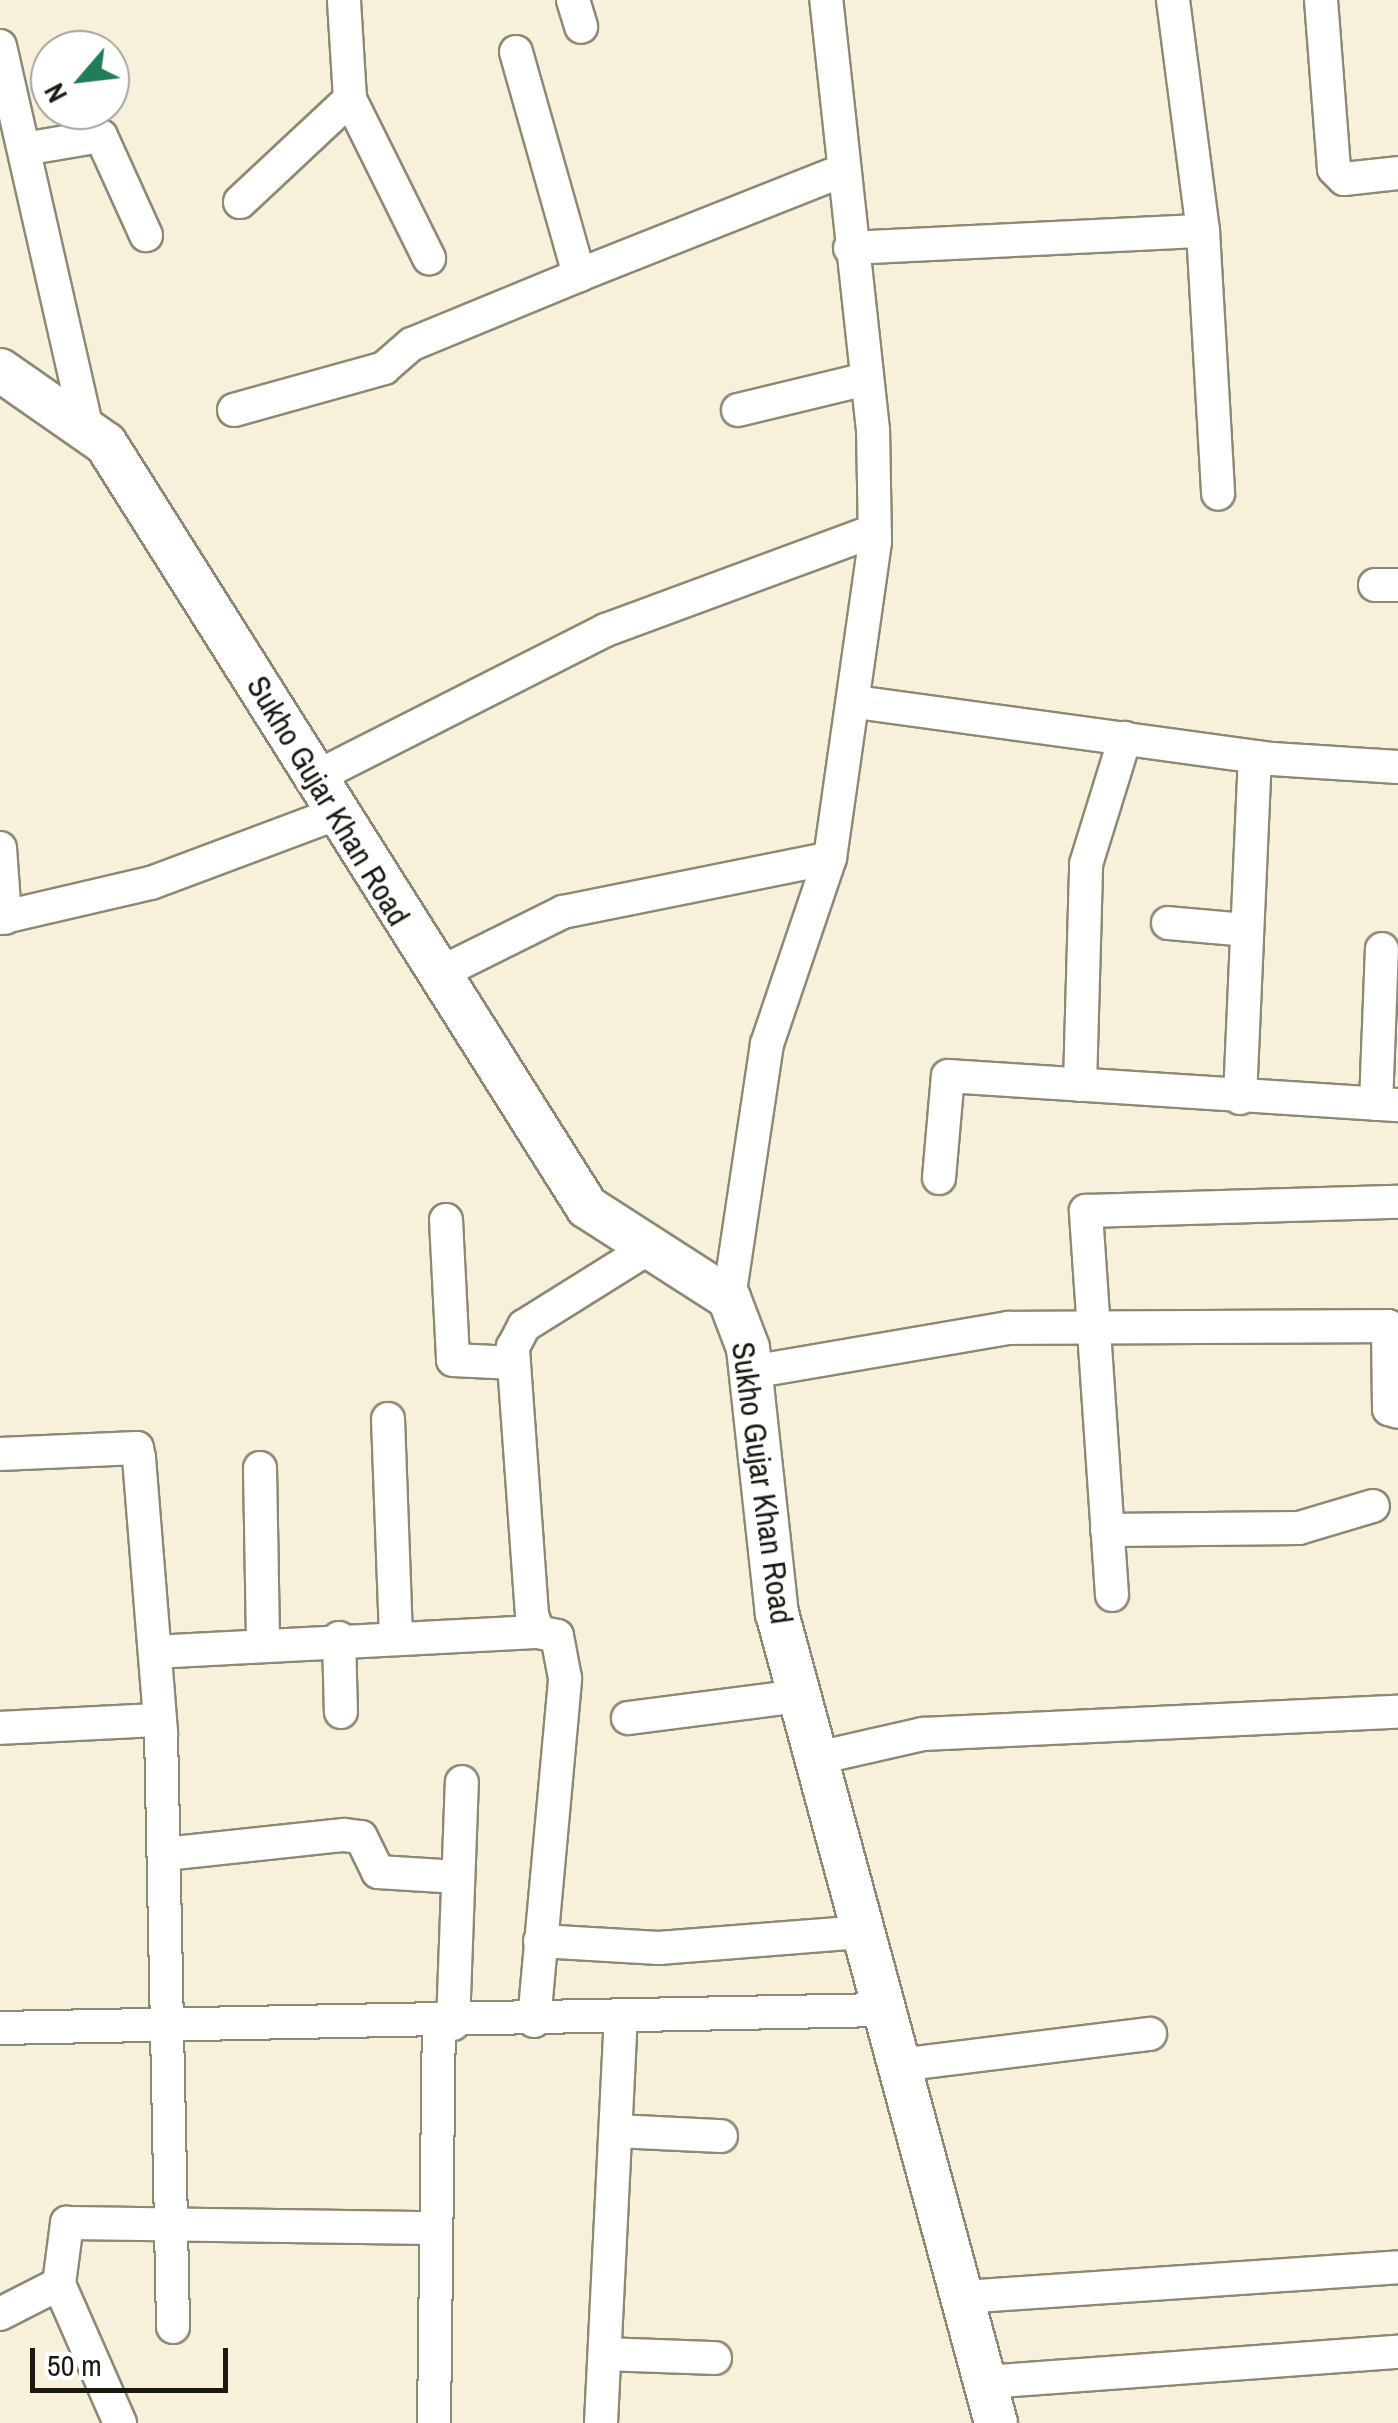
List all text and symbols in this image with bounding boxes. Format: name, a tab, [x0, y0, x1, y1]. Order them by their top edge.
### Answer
north arrow	[30, 30, 130, 130]
text: N	[35, 77, 76, 109]
street label: Sukho Gujar Khan Road	[238, 669, 418, 933]
street label: Sukho Gujar Khan Road	[723, 1339, 801, 1627]
scale bar	[35, 2328, 232, 2390]
text: 50 m	[47, 2345, 102, 2385]

